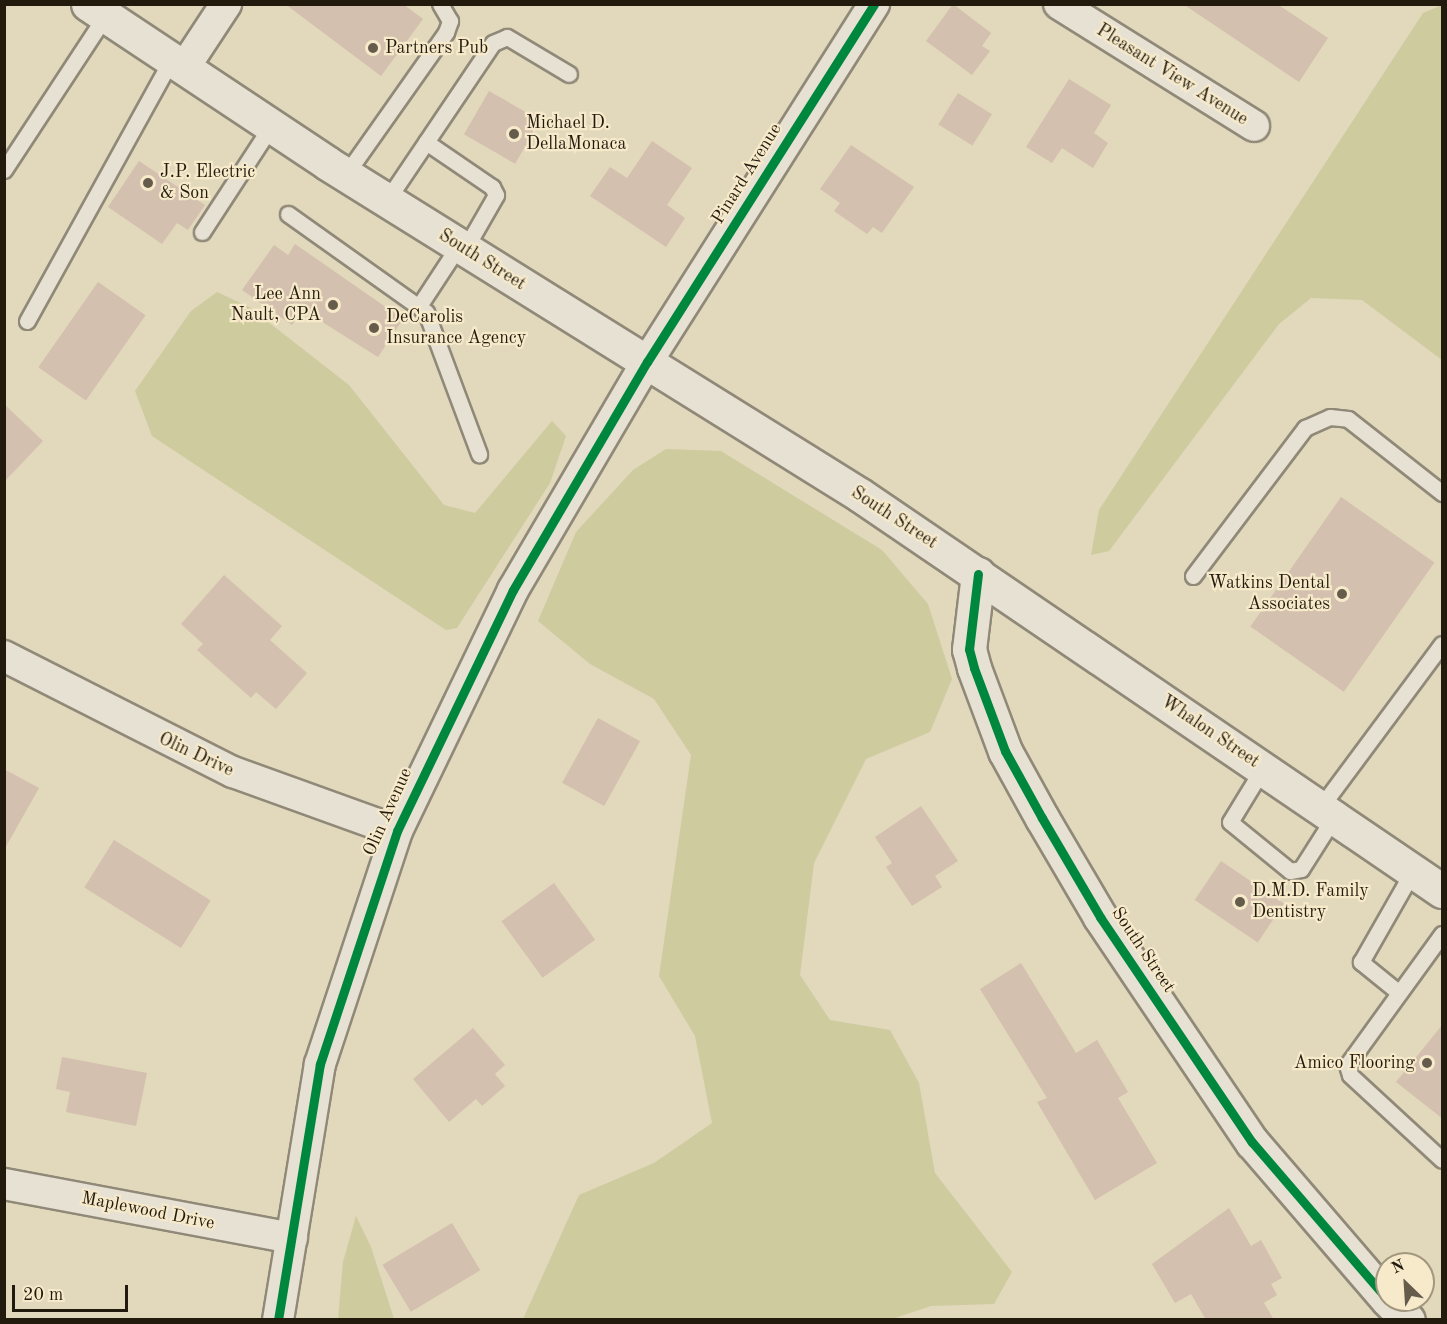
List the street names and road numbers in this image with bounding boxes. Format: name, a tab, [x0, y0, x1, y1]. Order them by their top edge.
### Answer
street label: Pleasant View Avenue	[1092, 20, 1252, 130]
street label: Pinard Avenue	[707, 120, 787, 228]
street label: South Street	[434, 225, 530, 295]
street label: South Street	[847, 482, 941, 554]
street label: Whalon Street	[1157, 691, 1263, 773]
street label: Olin Drive	[155, 728, 237, 782]
street label: Olin Avenue	[359, 765, 417, 859]
street label: South Street	[1106, 903, 1180, 997]
street label: Maplewood Drive	[80, 1188, 216, 1234]

